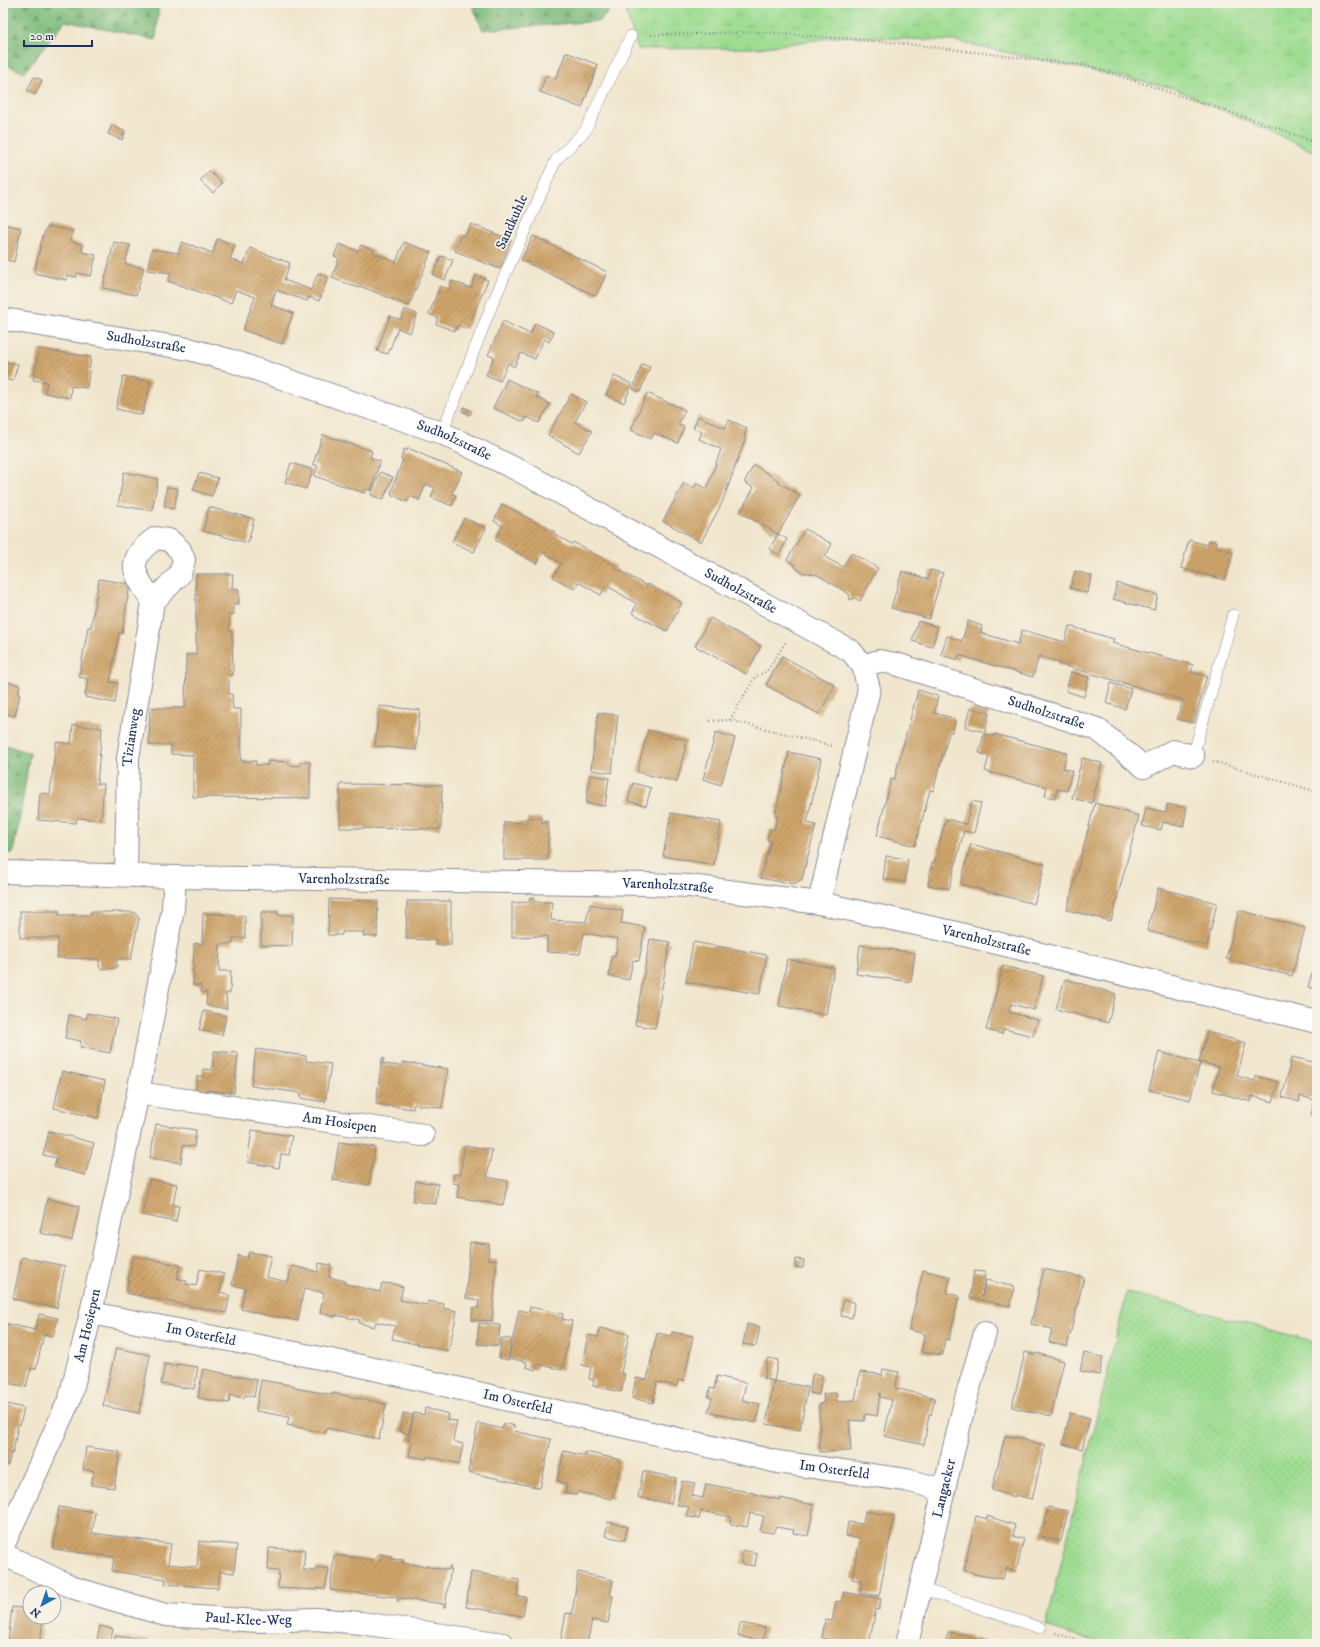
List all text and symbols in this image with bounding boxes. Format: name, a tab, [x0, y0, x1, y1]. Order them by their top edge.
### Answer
scale bar	[24, 22, 92, 48]
text: 20 m	[30, 29, 54, 44]
street label: Sandkuhle	[492, 191, 532, 252]
street label: Sudholzstraße	[105, 327, 187, 357]
street label: Sudholzstraße	[414, 416, 495, 465]
street label: Sudholzstraße	[701, 564, 780, 618]
street label: Sudholzstraße	[1005, 692, 1087, 734]
street label: Tizianweg	[119, 707, 145, 766]
street label: Varenholzstraße	[297, 870, 390, 889]
street label: Varenholzstraße	[621, 875, 715, 898]
street label: Varenholzstraße	[939, 921, 1033, 960]
street label: Am Hosiepen	[301, 1108, 379, 1137]
street label: Am Hosiepen	[70, 1286, 105, 1364]
street label: Im Osterfeld	[164, 1319, 237, 1350]
street label: Im Osterfeld	[481, 1385, 554, 1419]
street label: Im Osterfeld	[798, 1456, 871, 1484]
street label: Langacker	[929, 1456, 960, 1520]
north arrow	[22, 1585, 62, 1625]
text: N	[28, 1604, 44, 1620]
street label: Paul-Klee-Weg	[204, 1609, 292, 1630]

